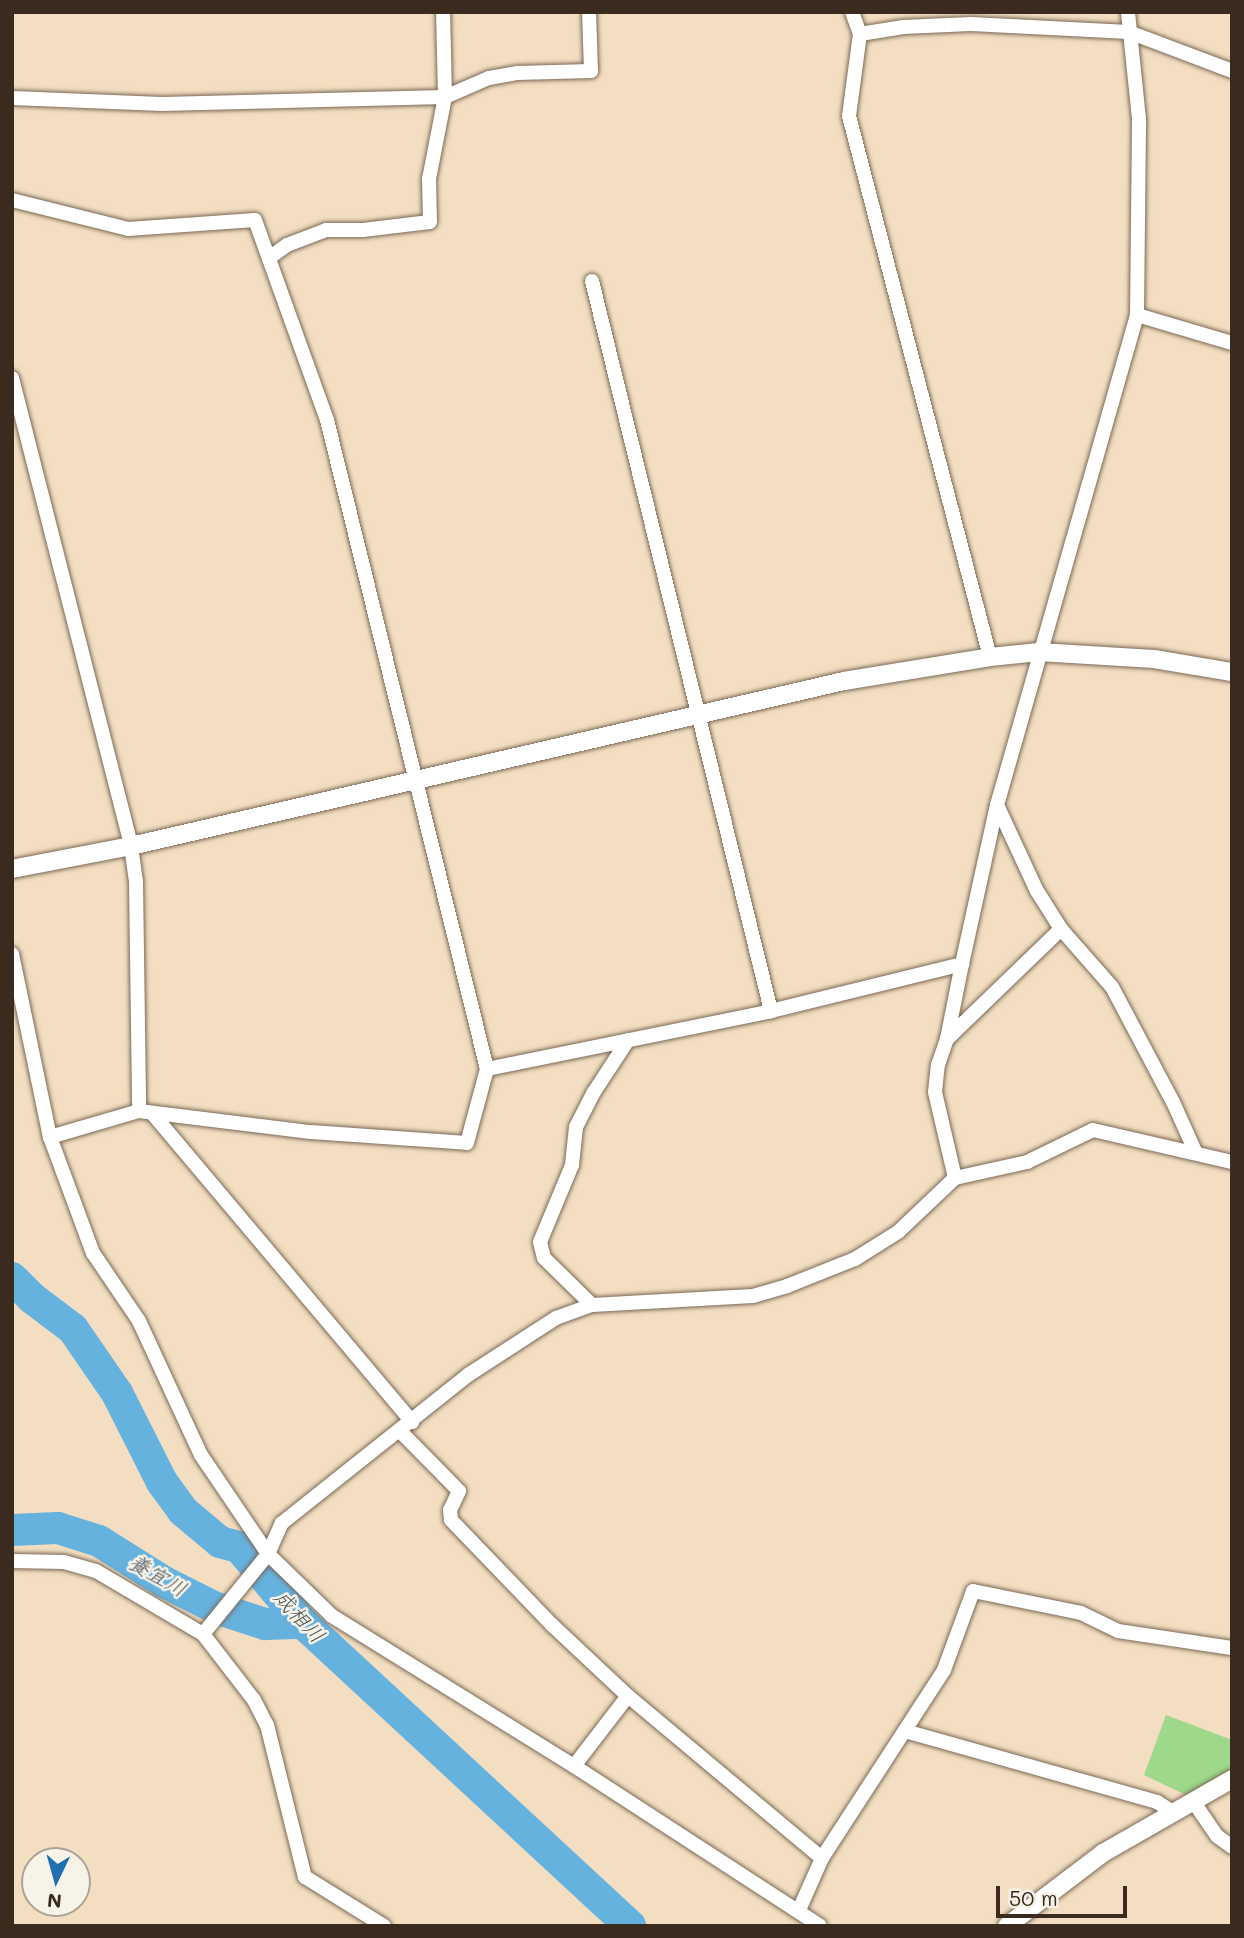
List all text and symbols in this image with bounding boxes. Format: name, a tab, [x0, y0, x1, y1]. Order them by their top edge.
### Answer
water label: 養宜川	[124, 1548, 192, 1602]
water label: 成相川	[269, 1584, 331, 1648]
north arrow	[21, 1847, 91, 1917]
scale bar	[999, 1871, 1130, 1915]
text: 50 m	[1009, 1884, 1058, 1911]
text: N	[46, 1888, 63, 1915]

